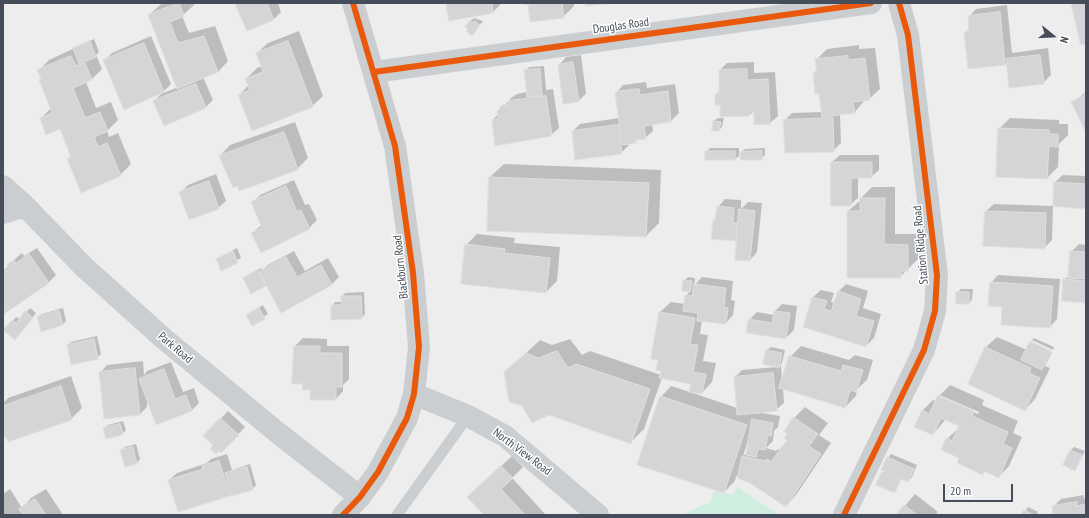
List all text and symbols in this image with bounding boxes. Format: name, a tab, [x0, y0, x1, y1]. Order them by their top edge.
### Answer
street label: Douglas Road	[592, 15, 650, 37]
north arrow	[1033, 16, 1073, 56]
text: N	[1057, 35, 1072, 45]
street label: Station Ridge Road	[910, 205, 932, 285]
street label: Blackburn Road	[390, 234, 412, 300]
street label: Park Road	[155, 329, 195, 367]
street label: North View Road	[490, 425, 554, 479]
scale bar	[945, 476, 1015, 502]
text: 20 m	[950, 483, 971, 498]

